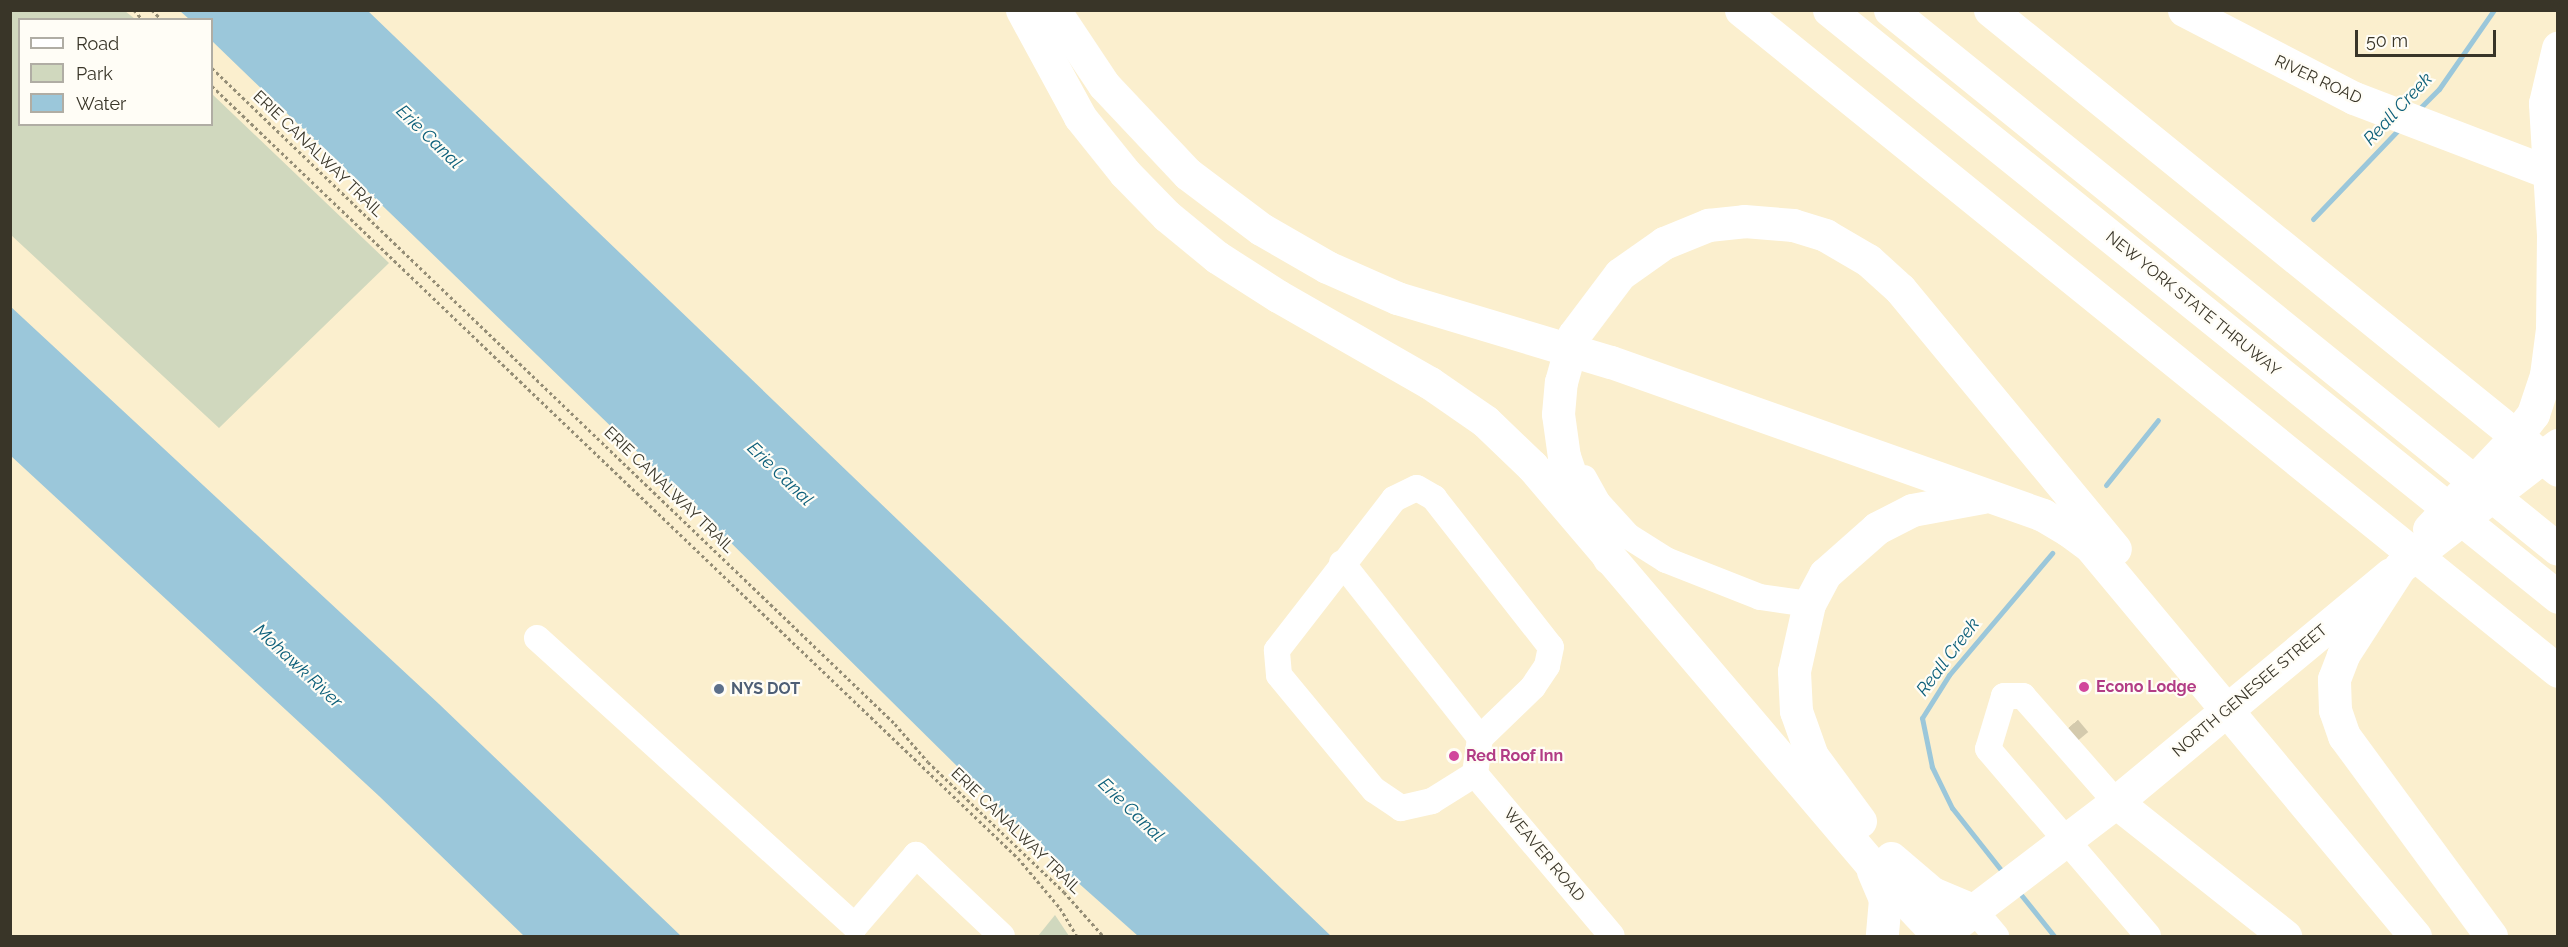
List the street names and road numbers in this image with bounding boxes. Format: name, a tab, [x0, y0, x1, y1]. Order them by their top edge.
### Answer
street label: RIVER ROAD	[2271, 51, 2365, 109]
street label: ERIE CANALWAY TRAIL	[249, 86, 387, 222]
street label: NEW YORK STATE THRUWAY	[2101, 227, 2285, 381]
street label: ERIE CANALWAY TRAIL	[600, 422, 738, 558]
street label: NORTH GENESEE STREET	[2169, 621, 2331, 761]
street label: ERIE CANALWAY TRAIL	[947, 763, 1085, 899]
street label: WEAVER ROAD	[1499, 804, 1589, 906]

